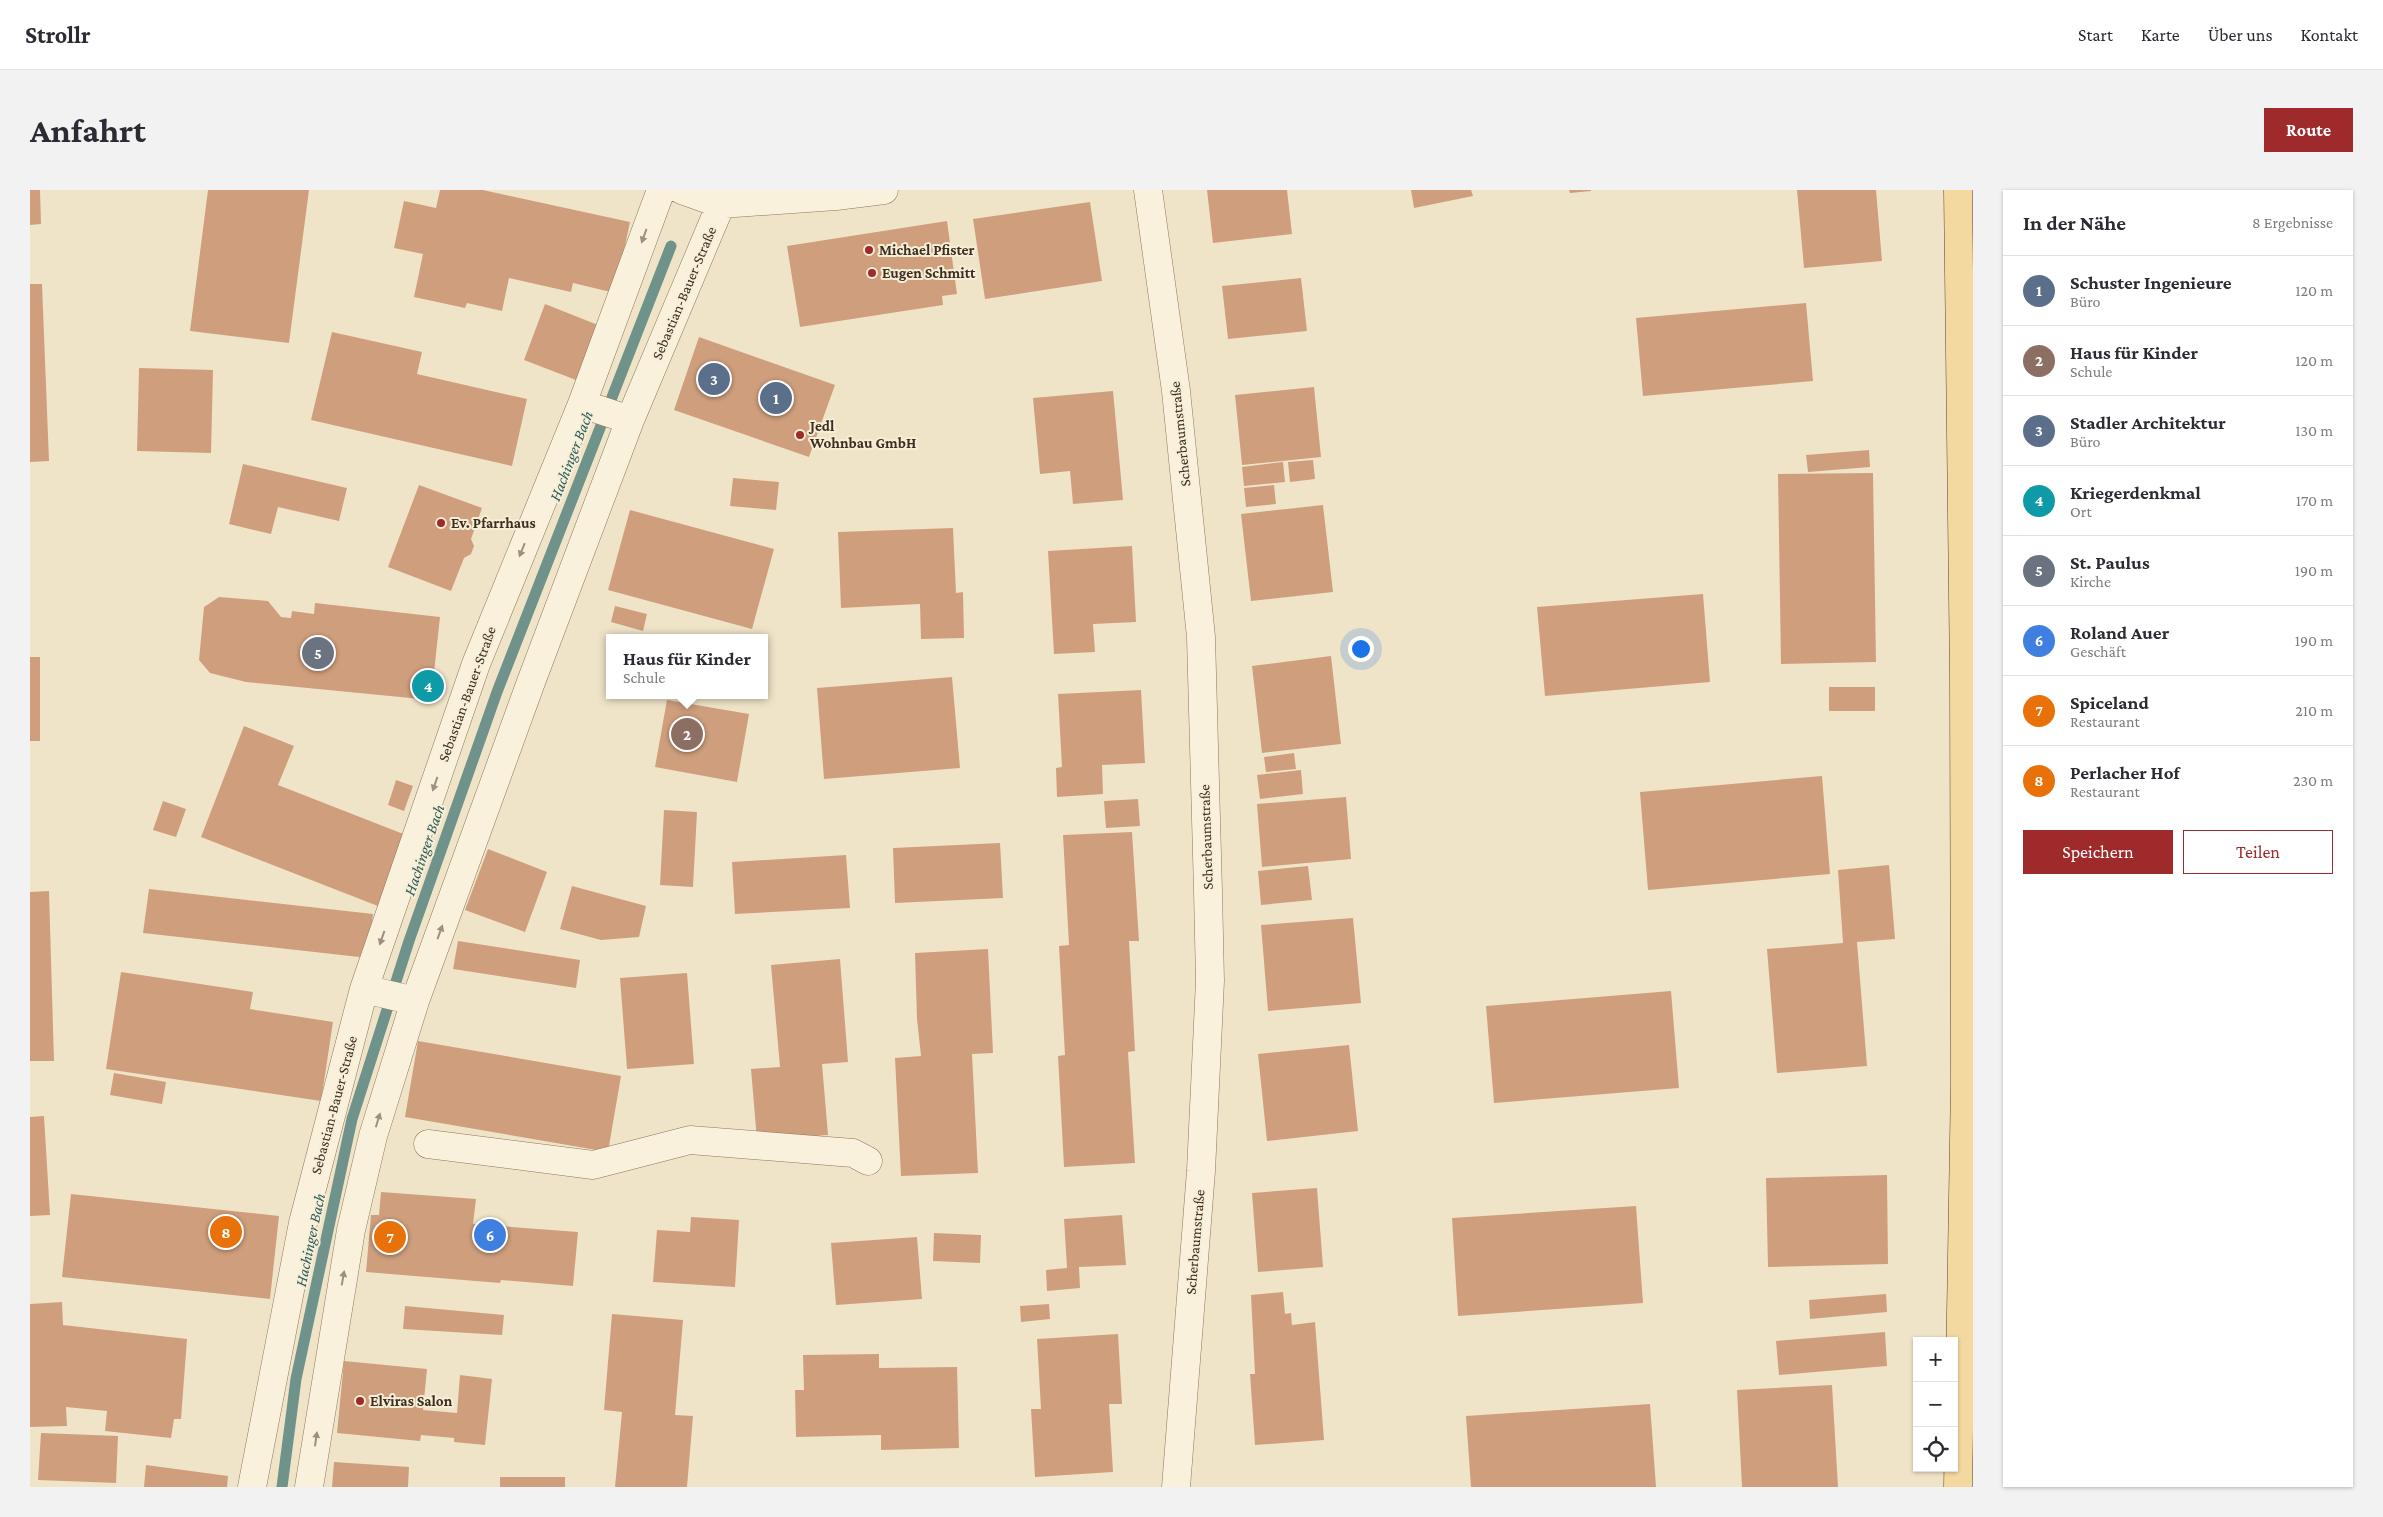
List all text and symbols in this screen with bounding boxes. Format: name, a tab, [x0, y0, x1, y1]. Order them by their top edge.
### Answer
text: Strollr	[25, 21, 91, 48]
text: Start	[2078, 25, 2113, 45]
text: Karte	[2141, 25, 2180, 45]
text: Über uns	[2208, 25, 2273, 45]
text: Kontakt	[2301, 25, 2358, 45]
button: Route	[2264, 108, 2353, 152]
text: Anfahrt	[30, 111, 146, 150]
text: In der Nähe	[2023, 211, 2126, 235]
text: 8 Ergebnisse	[2252, 214, 2333, 231]
street label: Sebastian-Bauer-Straße	[649, 224, 719, 362]
one-way arrow	[640, 229, 648, 244]
place label: Michael Pfister	[879, 242, 975, 258]
marker: Michael Pfister	[863, 244, 875, 256]
place label: Eugen Schmitt	[882, 265, 976, 281]
marker: Eugen Schmitt	[866, 267, 878, 279]
text: Schuster Ingenieure	[2070, 272, 2232, 293]
text: 1	[2036, 282, 2042, 299]
text: 120 m	[2295, 282, 2333, 299]
text: Büro	[2070, 293, 2101, 310]
text: Haus für Kinder	[2070, 342, 2198, 363]
text: 2	[2035, 352, 2043, 369]
text: 120 m	[2295, 352, 2333, 369]
pin: 3	[698, 360, 730, 398]
text: Schule	[2070, 363, 2112, 380]
pin: 1	[760, 379, 792, 417]
street label: Scherbaumstraße	[1166, 380, 1193, 487]
water label: Hachinger Bach	[546, 408, 597, 504]
text: Stadler Architektur	[2070, 412, 2226, 433]
place label: Jedl Wohnbau GmbH	[808, 418, 916, 451]
text: 3	[2035, 422, 2043, 439]
text: 130 m	[2295, 422, 2333, 439]
marker: Jedl Wohnbau GmbH	[794, 429, 806, 441]
text: Büro	[2070, 433, 2101, 450]
text: Kriegerdenkmal	[2070, 482, 2201, 503]
text: 4	[2035, 492, 2043, 509]
text: 170 m	[2296, 492, 2333, 509]
text: Ort	[2070, 503, 2092, 520]
place label: Ev. Pfarrhaus	[451, 515, 536, 531]
marker: Ev. Pfarrhaus	[435, 517, 447, 529]
one-way arrow	[518, 543, 526, 557]
text: St. Paulus	[2070, 552, 2150, 573]
text: 5	[2035, 562, 2043, 579]
text: 190 m	[2295, 562, 2333, 579]
text: Kirche	[2070, 573, 2111, 590]
text: Roland Auer	[2070, 622, 2169, 643]
street label: Sebastian-Bauer-Straße	[435, 624, 499, 764]
text: 6	[2035, 632, 2043, 649]
text: 190 m	[2295, 632, 2333, 649]
pin: 5	[302, 634, 334, 672]
popup	[606, 634, 768, 699]
your location	[1348, 636, 1374, 662]
text: Geschäft	[2070, 643, 2126, 660]
text: Haus für Kinder	[623, 648, 751, 669]
pin: 4	[412, 667, 444, 705]
text: Schule	[623, 669, 665, 686]
text: Spiceland	[2070, 692, 2149, 713]
text: 7	[2035, 702, 2043, 719]
text: 210 m	[2295, 702, 2333, 719]
text: Restaurant	[2070, 713, 2140, 730]
pin: 2	[671, 715, 703, 753]
text: Perlacher Hof	[2070, 762, 2180, 783]
text: 8	[2034, 772, 2044, 789]
text: 230 m	[2293, 772, 2333, 789]
one-way arrow	[431, 777, 438, 792]
text: Restaurant	[2070, 783, 2140, 800]
street label: Scherbaumstraße	[1196, 784, 1216, 890]
water label: Hachinger Bach	[401, 802, 449, 898]
button: Speichern	[2023, 830, 2173, 874]
button: Teilen	[2183, 830, 2333, 874]
one-way arrow	[437, 925, 444, 940]
one-way arrow	[377, 931, 385, 946]
street label: Sebastian-Bauer-Straße	[308, 1034, 360, 1176]
one-way arrow	[375, 1112, 383, 1127]
street label: Scherbaumstraße	[1182, 1188, 1208, 1295]
water label: Hachinger Bach	[292, 1192, 329, 1288]
pin: 8	[210, 1213, 242, 1251]
pin: 6	[474, 1216, 506, 1254]
pin: 7	[374, 1218, 406, 1256]
one-way arrow	[339, 1270, 347, 1286]
map controls	[1913, 1337, 1958, 1472]
button: +	[1913, 1337, 1958, 1382]
button: −	[1913, 1382, 1958, 1427]
place label: Elviras Salon	[370, 1393, 453, 1409]
marker: Elviras Salon	[354, 1395, 366, 1407]
button: locate	[1913, 1427, 1958, 1472]
one-way arrow	[312, 1430, 320, 1446]

